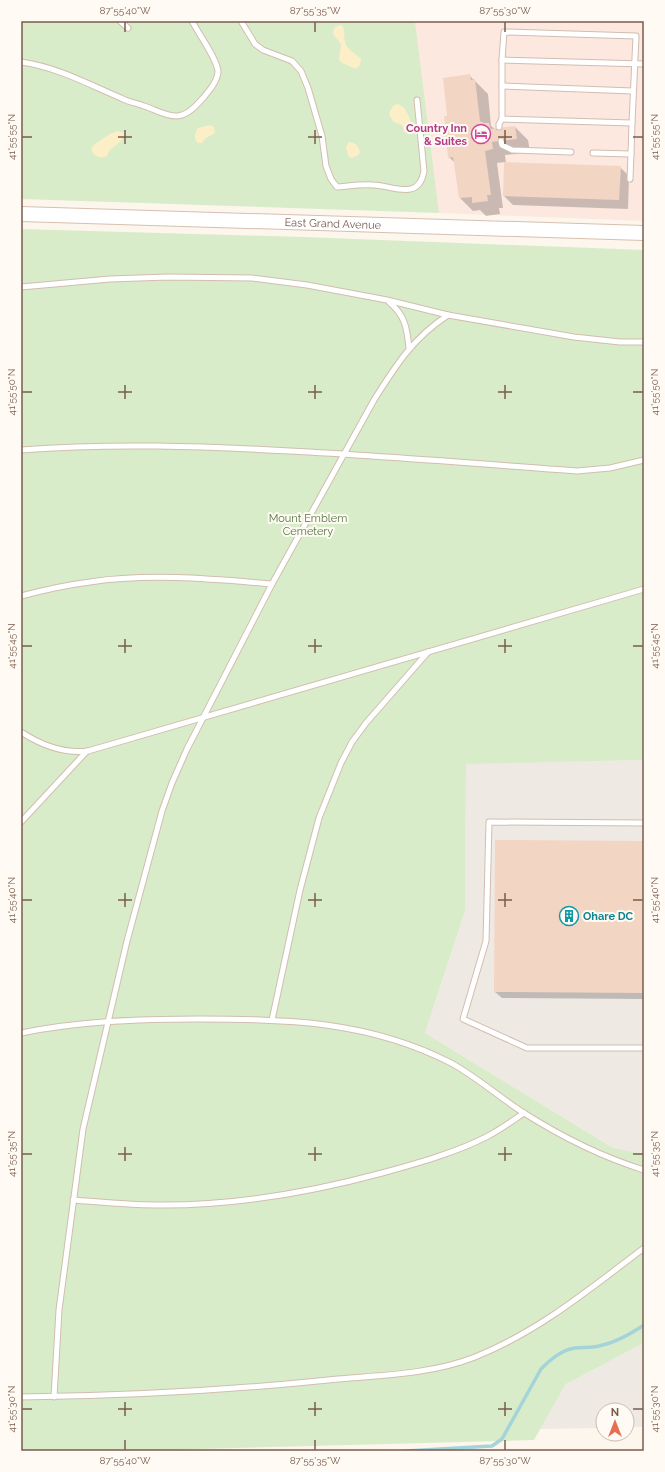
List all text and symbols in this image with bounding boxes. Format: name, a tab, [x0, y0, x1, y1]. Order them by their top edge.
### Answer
text: 87°55'40"W	[100, 5, 151, 16]
text: 87°55'35"W	[290, 5, 341, 16]
text: 87°55'30"W	[479, 5, 531, 16]
text: 41°55'55"N	[6, 114, 17, 160]
text: 41°55'55"N	[649, 114, 660, 160]
place label: Country Inn & Suites	[406, 122, 468, 148]
hotel icon: Country Inn & Suites	[470, 123, 492, 145]
street label: East Grand Avenue	[284, 216, 382, 231]
text: 41°55'50"N	[6, 369, 17, 415]
text: 41°55'50"N	[649, 369, 660, 415]
park label: Mount Emblem Cemetery	[269, 512, 347, 538]
text: 41°55'45"N	[6, 623, 17, 669]
text: 41°55'45"N	[649, 623, 660, 669]
text: 41°55'40"N	[6, 877, 17, 923]
text: 41°55'40"N	[649, 877, 660, 923]
building icon: Ohare DC	[558, 905, 580, 927]
place label: Ohare DC	[583, 910, 634, 923]
text: 41°55'35"N	[6, 1131, 17, 1177]
text: 41°55'35"N	[649, 1131, 660, 1177]
text: 41°55'30"N	[6, 1386, 17, 1432]
text: 41°55'30"N	[649, 1386, 660, 1432]
north arrow	[595, 1402, 635, 1442]
text: N	[611, 1406, 619, 1419]
text: 87°55'40"W	[100, 1455, 151, 1466]
text: 87°55'35"W	[290, 1455, 341, 1466]
text: 87°55'30"W	[479, 1455, 531, 1466]

